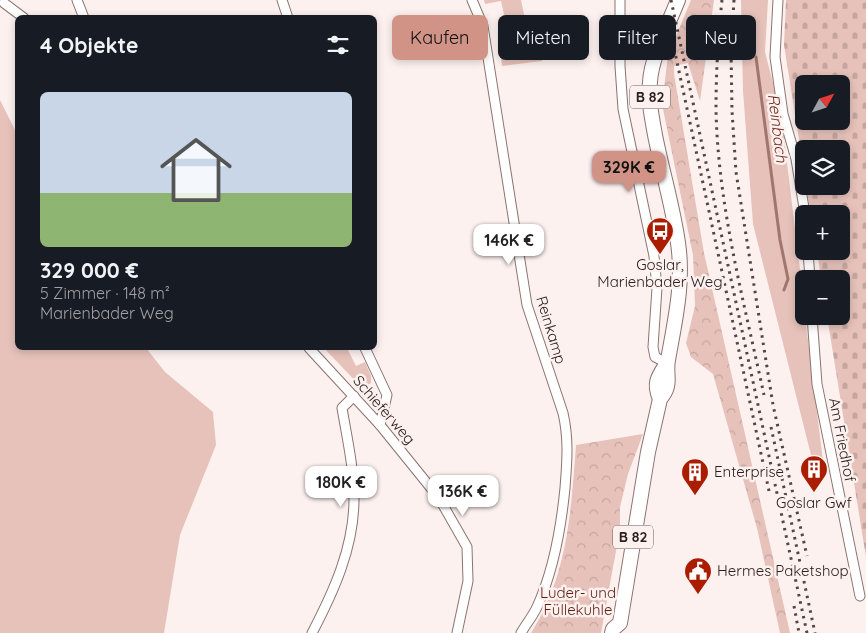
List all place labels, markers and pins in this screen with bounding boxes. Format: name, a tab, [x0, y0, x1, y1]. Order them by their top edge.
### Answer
pin: 329K €	[588, 150, 670, 193]
bus stop icon: Goslar, Marienbader Weg	[645, 216, 675, 255]
pin: 146K €	[468, 224, 550, 266]
place label: Goslar, Marienbader Weg	[597, 255, 723, 291]
building icon: Goslar Gwf	[799, 454, 829, 493]
building icon: Enterprise	[680, 457, 710, 496]
place label: Enterprise	[714, 462, 784, 481]
pin: 180K €	[300, 466, 382, 508]
pin: 136K €	[422, 474, 504, 517]
place label: Goslar Gwf	[776, 493, 853, 512]
public building icon: Hermes Paketshop	[683, 556, 713, 595]
place label: Hermes Paketshop	[717, 561, 849, 580]

